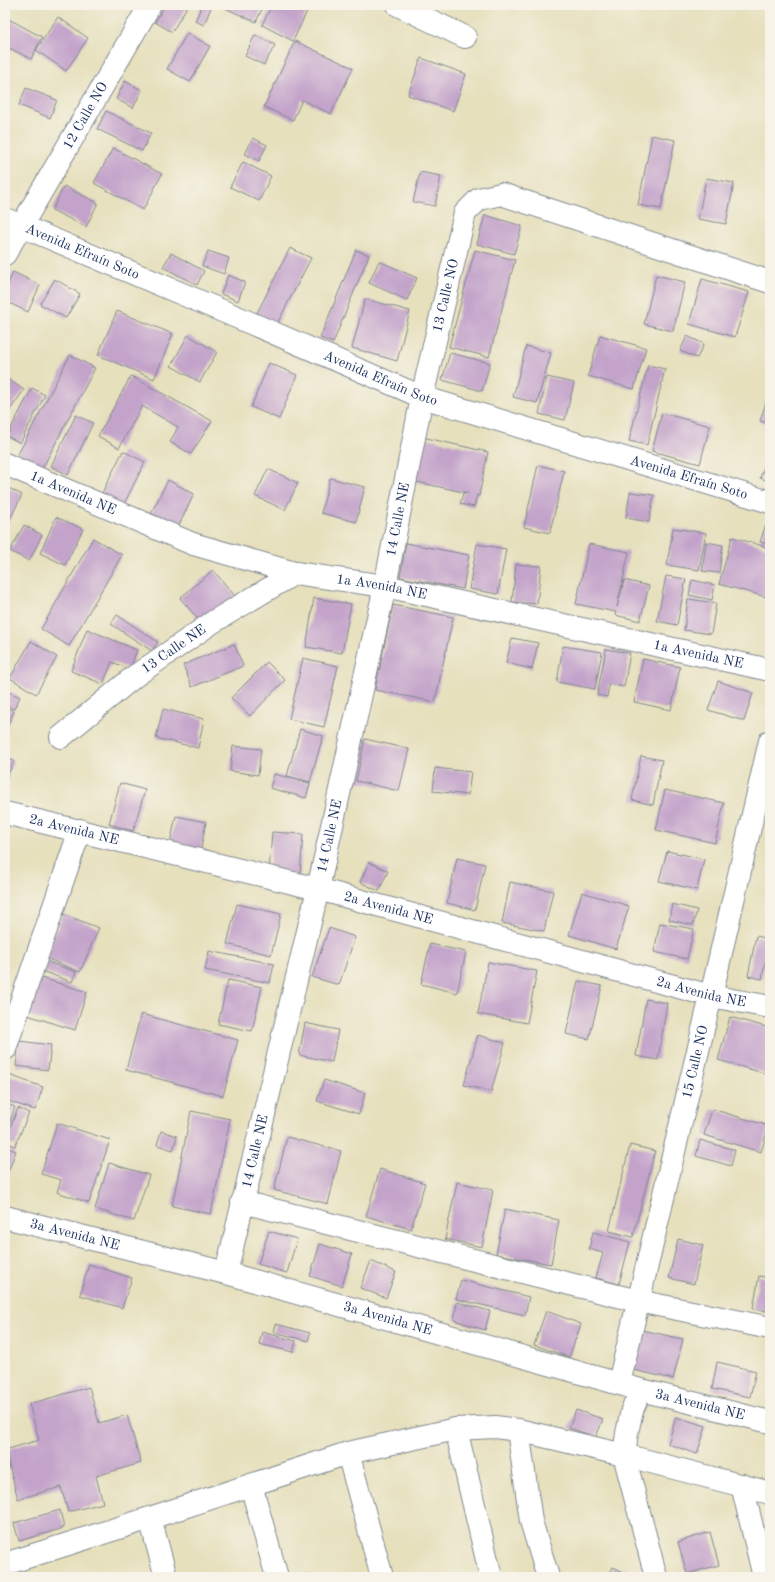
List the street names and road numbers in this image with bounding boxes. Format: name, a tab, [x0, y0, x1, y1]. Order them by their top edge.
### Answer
street label: 12 Calle NO	[61, 80, 111, 152]
street label: Avenida Efraín Soto	[23, 221, 141, 282]
street label: 13 Calle NO	[430, 257, 461, 334]
street label: Avenida Efraín Soto	[321, 348, 439, 408]
street label: Avenida Efraín Soto	[628, 453, 749, 502]
street label: 1a Avenida NE	[28, 469, 118, 517]
street label: 14 Calle NE	[384, 481, 412, 558]
street label: 1a Avenida NE	[335, 572, 428, 602]
street label: 13 Calle NE	[139, 622, 208, 676]
street label: 1a Avenida NE	[652, 638, 745, 671]
street label: 14 Calle NE	[315, 798, 345, 874]
street label: 2a Avenida NE	[28, 812, 120, 847]
street label: 2a Avenida NE	[342, 889, 435, 927]
street label: 2a Avenida NE	[655, 974, 747, 1009]
street label: 15 Calle NO	[680, 1024, 711, 1100]
street label: 14 Calle NE	[240, 1113, 271, 1189]
street label: 3a Avenida NE	[29, 1217, 121, 1253]
street label: 3a Avenida NE	[342, 1299, 434, 1338]
street label: 3a Avenida NE	[654, 1387, 746, 1423]

